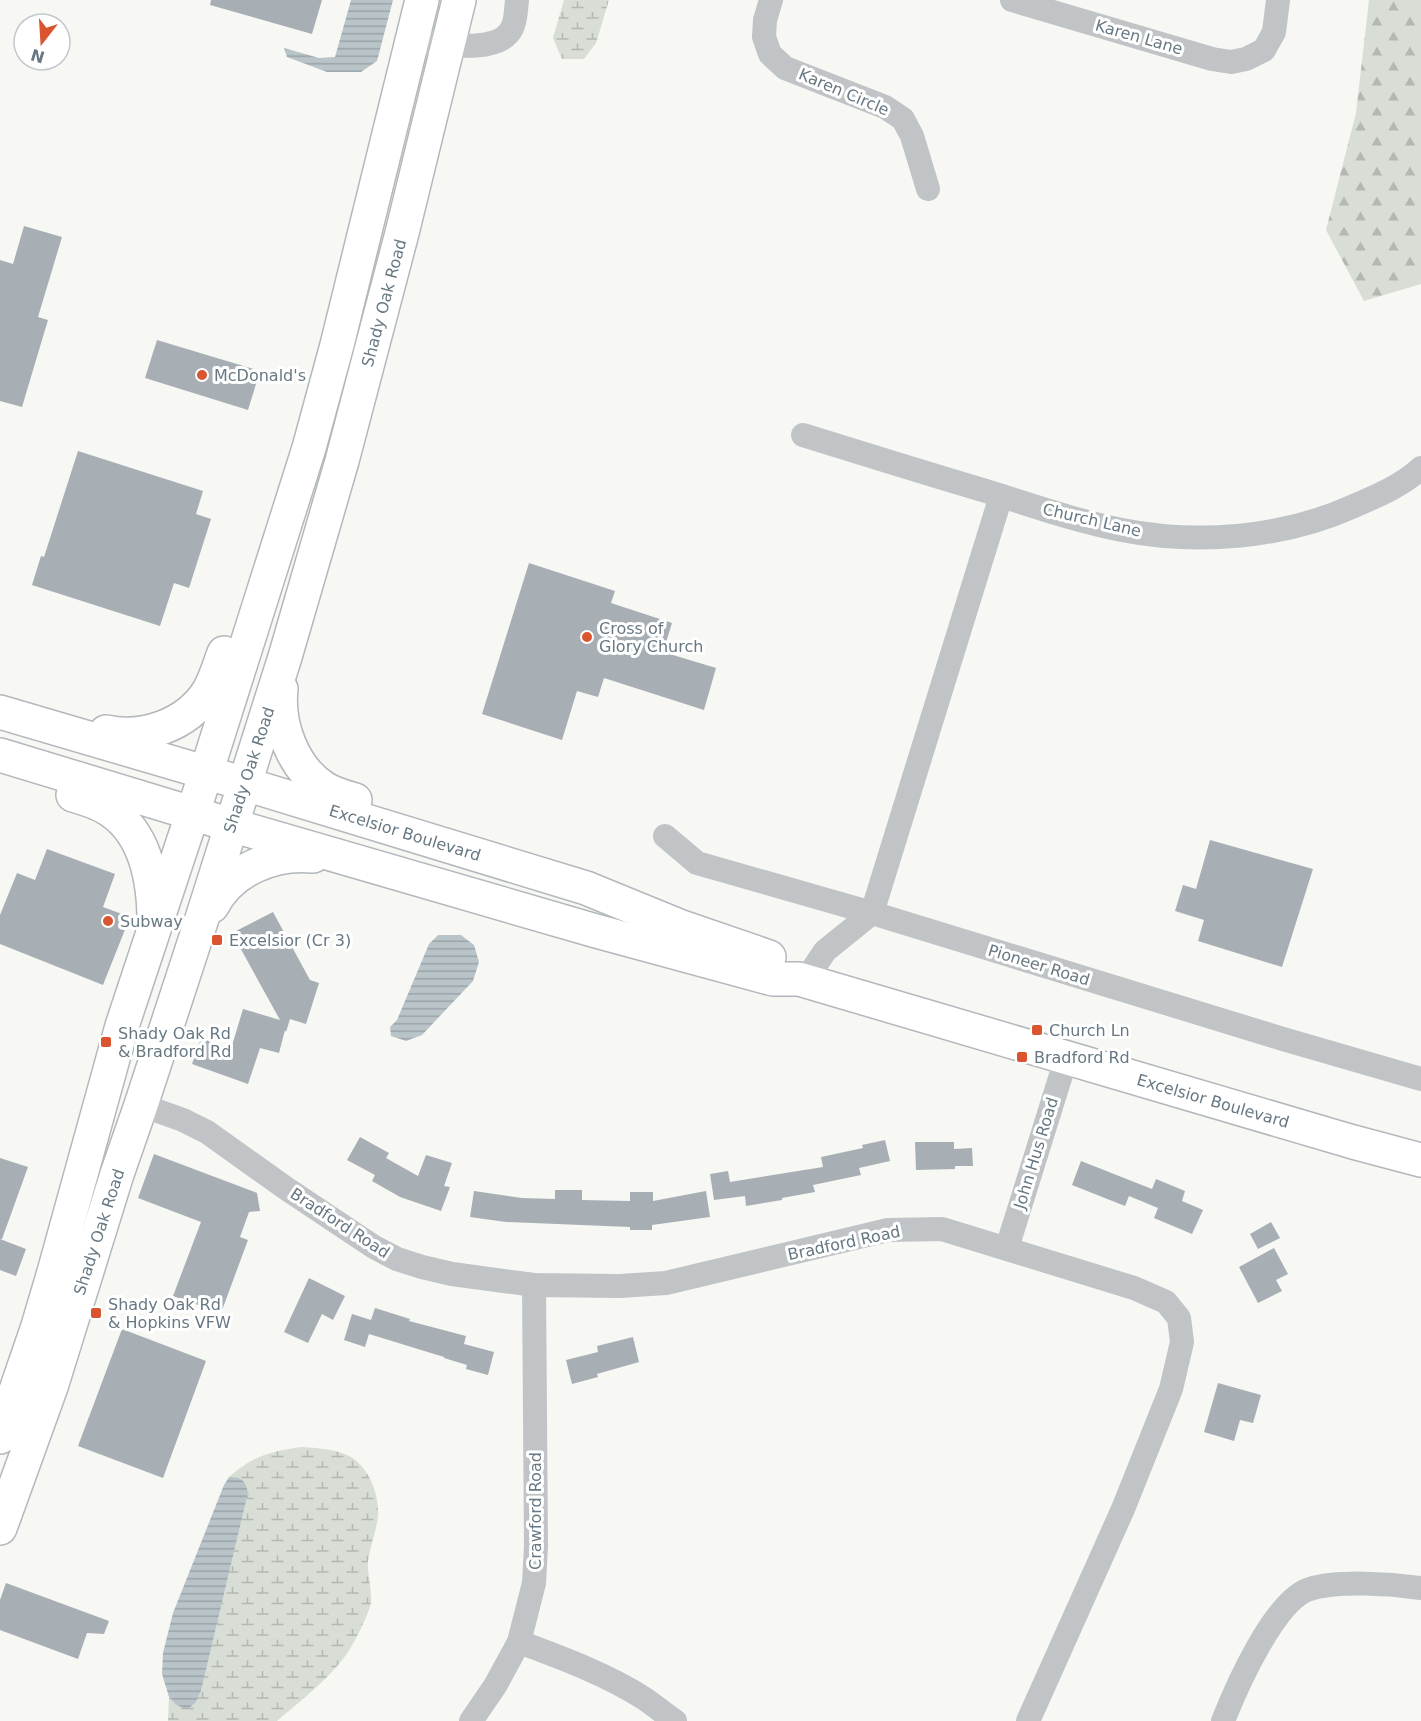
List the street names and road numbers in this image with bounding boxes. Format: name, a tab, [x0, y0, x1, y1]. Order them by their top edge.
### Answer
street label: Karen Lane	[1093, 15, 1185, 59]
street label: Karen Circle	[796, 64, 892, 120]
street label: Shady Oak Road	[358, 237, 410, 369]
street label: Church Lane	[1041, 499, 1143, 541]
street label: Shady Oak Road	[220, 704, 278, 836]
street label: Excelsior Boulevard	[327, 801, 483, 865]
street label: Pioneer Road	[986, 941, 1092, 989]
street label: Excelsior Boulevard	[1135, 1070, 1291, 1132]
street label: John Hus Road	[1010, 1095, 1062, 1212]
street label: Shady Oak Road	[70, 1166, 128, 1298]
street label: Bradford Road	[287, 1184, 393, 1262]
street label: Bradford Road	[786, 1222, 902, 1264]
street label: Crawford Road	[526, 1452, 545, 1570]

